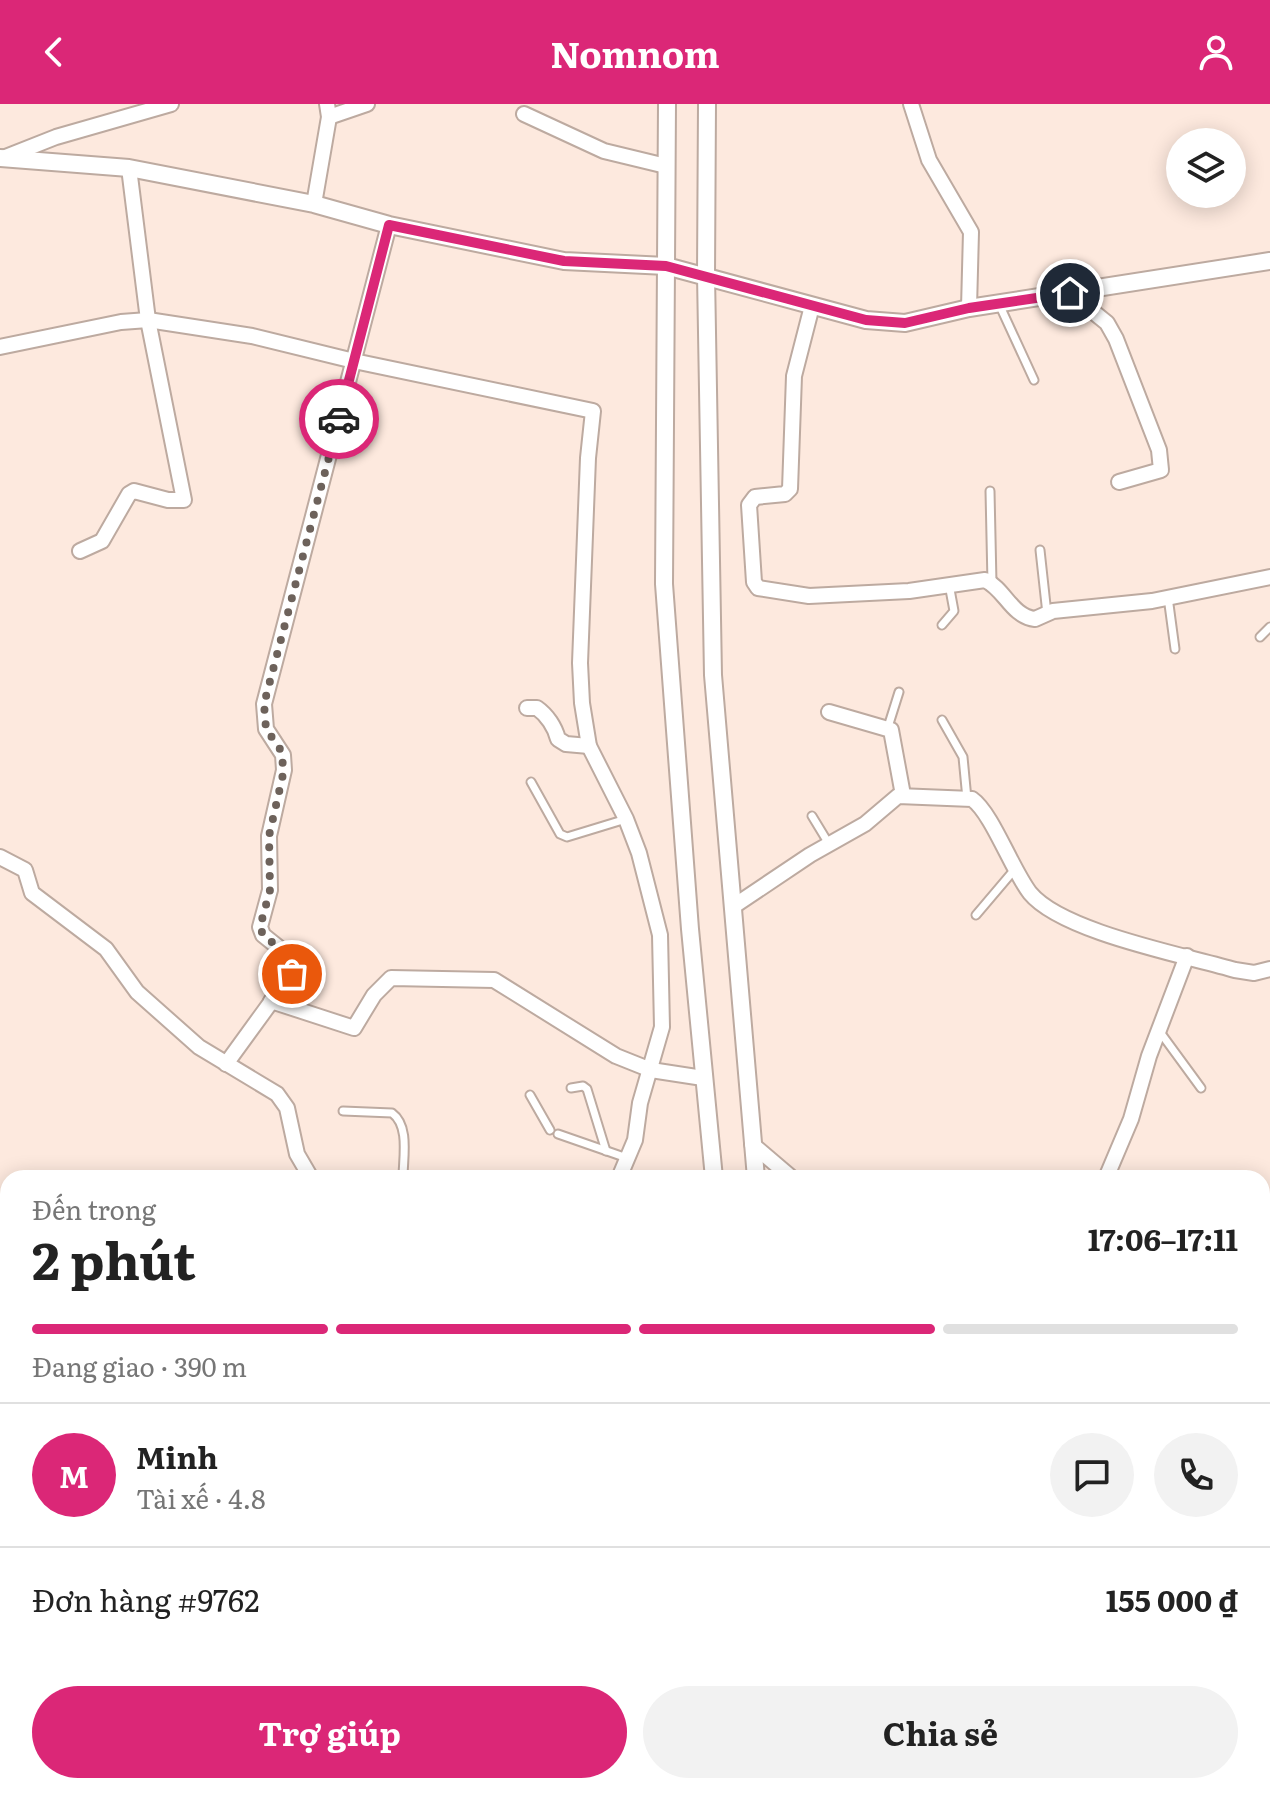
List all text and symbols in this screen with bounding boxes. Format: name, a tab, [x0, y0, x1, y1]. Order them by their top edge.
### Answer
text: Nomnom	[550, 26, 720, 79]
icon: back	[32, 30, 76, 74]
icon: person	[1194, 30, 1238, 74]
map controls	[1166, 128, 1246, 208]
button: layers	[1166, 128, 1246, 208]
pin	[1036, 259, 1104, 327]
icon: home	[1048, 271, 1092, 315]
courier	[299, 379, 379, 459]
icon: car	[317, 397, 361, 441]
pin	[258, 940, 326, 1008]
icon: bag	[270, 952, 314, 996]
text: Đến trong	[32, 1189, 156, 1228]
text: 17:06–17:11	[1088, 1216, 1238, 1260]
text: 2 phút	[32, 1219, 196, 1296]
text: Đang giao · 390 m	[32, 1346, 247, 1385]
button: chat	[1050, 1433, 1134, 1517]
button: phone	[1154, 1433, 1238, 1517]
text: Minh	[136, 1434, 218, 1478]
text: M	[59, 1453, 89, 1497]
text: Tài xế · 4.8	[136, 1478, 265, 1517]
text: Đơn hàng #9762	[32, 1577, 259, 1621]
text: 155 000 ₫	[1106, 1577, 1238, 1621]
button: Trợ giúp	[32, 1686, 627, 1778]
button: Chia sẻ	[643, 1686, 1238, 1778]

